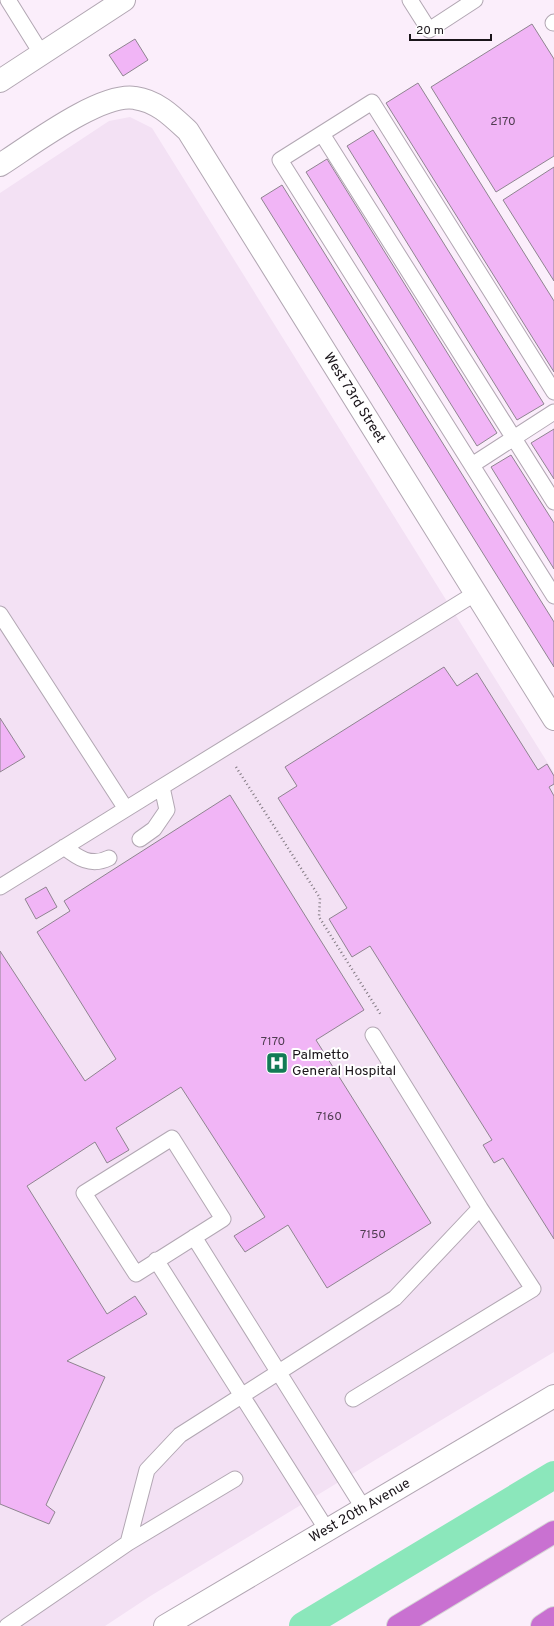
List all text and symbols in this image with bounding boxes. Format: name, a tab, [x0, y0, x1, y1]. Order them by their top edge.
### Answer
scale bar	[410, 16, 491, 42]
text: 20 m	[416, 23, 444, 39]
house number: 2170	[490, 114, 516, 130]
street label: West 73rd Street	[319, 350, 389, 446]
house number: 7170	[261, 1034, 285, 1050]
place label: Palmetto General Hospital	[292, 1047, 396, 1080]
hospital icon: Palmetto General Hospital	[264, 1050, 290, 1076]
house number: 7160	[316, 1109, 342, 1125]
house number: 7150	[360, 1227, 386, 1243]
street label: West 20th Avenue	[306, 1475, 414, 1547]

